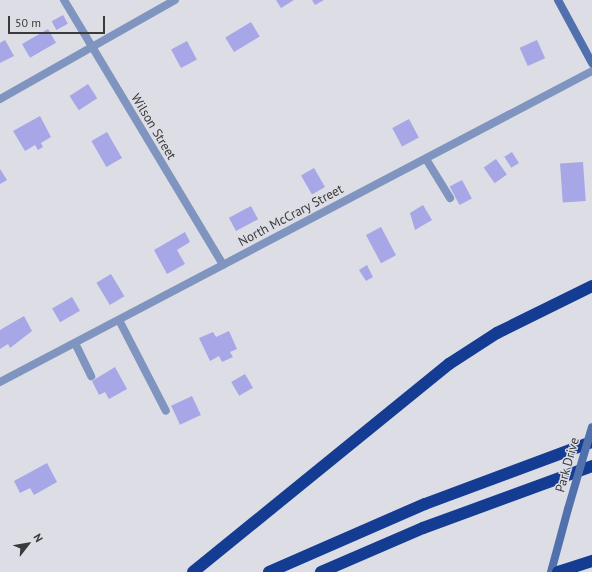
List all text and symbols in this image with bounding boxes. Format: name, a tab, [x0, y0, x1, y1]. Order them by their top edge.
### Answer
scale bar	[10, 8, 107, 34]
text: 50 m	[15, 15, 41, 30]
street label: Wilson Street	[127, 91, 179, 163]
street label: North McCrary Street	[236, 182, 346, 250]
street label: Park Drive	[553, 436, 583, 494]
north arrow	[8, 524, 48, 564]
text: N	[30, 531, 46, 545]

